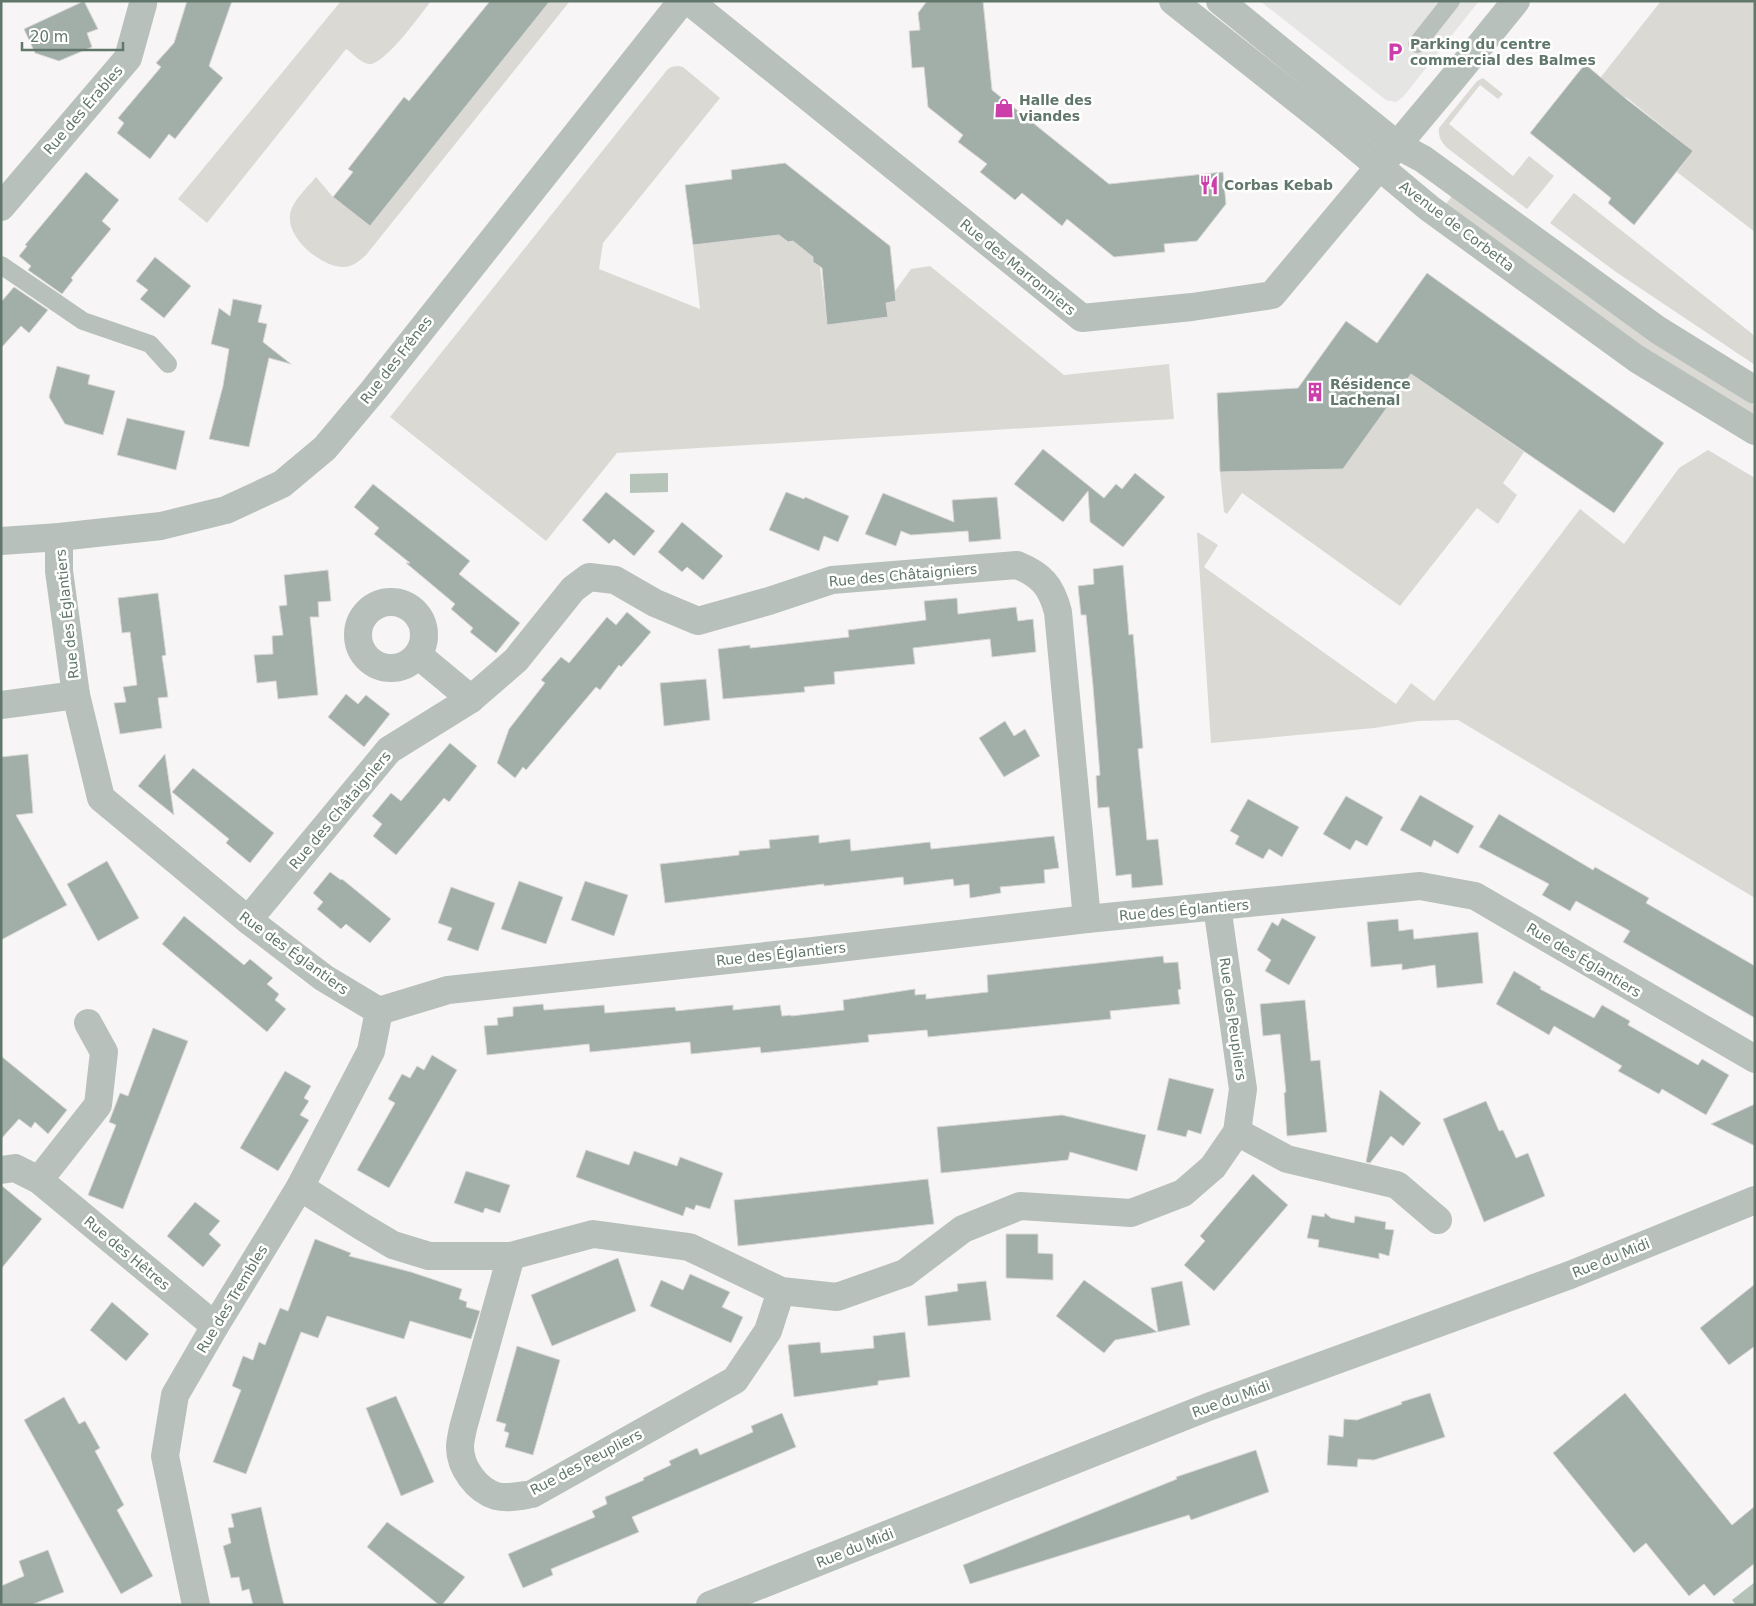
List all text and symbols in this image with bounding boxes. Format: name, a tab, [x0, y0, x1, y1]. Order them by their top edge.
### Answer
scale bar	[22, 20, 124, 52]
text: 20 m	[30, 28, 68, 46]
place label: Parking du centre commercial des Balmes	[1410, 36, 1596, 68]
parking icon: Parking du centre commercial des Balmes	[1384, 41, 1406, 63]
street label: Rue des Érables	[40, 62, 126, 158]
place label: Halle des viandes	[1019, 92, 1092, 124]
shop icon: Halle des viandes	[993, 97, 1015, 119]
restaurant icon: Corbas Kebab	[1198, 174, 1220, 196]
place label: Corbas Kebab	[1224, 177, 1333, 193]
street label: Avenue de Corbetta	[1396, 178, 1518, 274]
street label: Rue des Marronniers	[957, 216, 1079, 318]
street label: Rue des Frênes	[357, 313, 435, 407]
place label: Résidence Lachenal	[1330, 376, 1411, 408]
building icon: Résidence Lachenal	[1304, 381, 1326, 403]
street label: Rue des Églantiers	[52, 548, 82, 680]
street label: Rue des Châtaigniers	[828, 561, 978, 589]
street label: Rue des Châtaigniers	[286, 748, 394, 872]
street label: Rue des Églantiers	[1118, 896, 1250, 924]
street label: Rue des Églantiers	[237, 908, 351, 998]
street label: Rue des Églantiers	[1524, 920, 1644, 1000]
street label: Rue des Églantiers	[715, 939, 847, 969]
street label: Rue des Peupliers	[1216, 956, 1250, 1082]
street label: Rue des Hêtres	[81, 1213, 173, 1293]
street label: Rue du Midi	[1570, 1235, 1652, 1281]
street label: Rue des Trembles	[193, 1242, 271, 1356]
street label: Rue du Midi	[1190, 1377, 1272, 1421]
street label: Rue des Peupliers	[527, 1426, 645, 1498]
street label: Rue du Midi	[814, 1525, 896, 1571]

